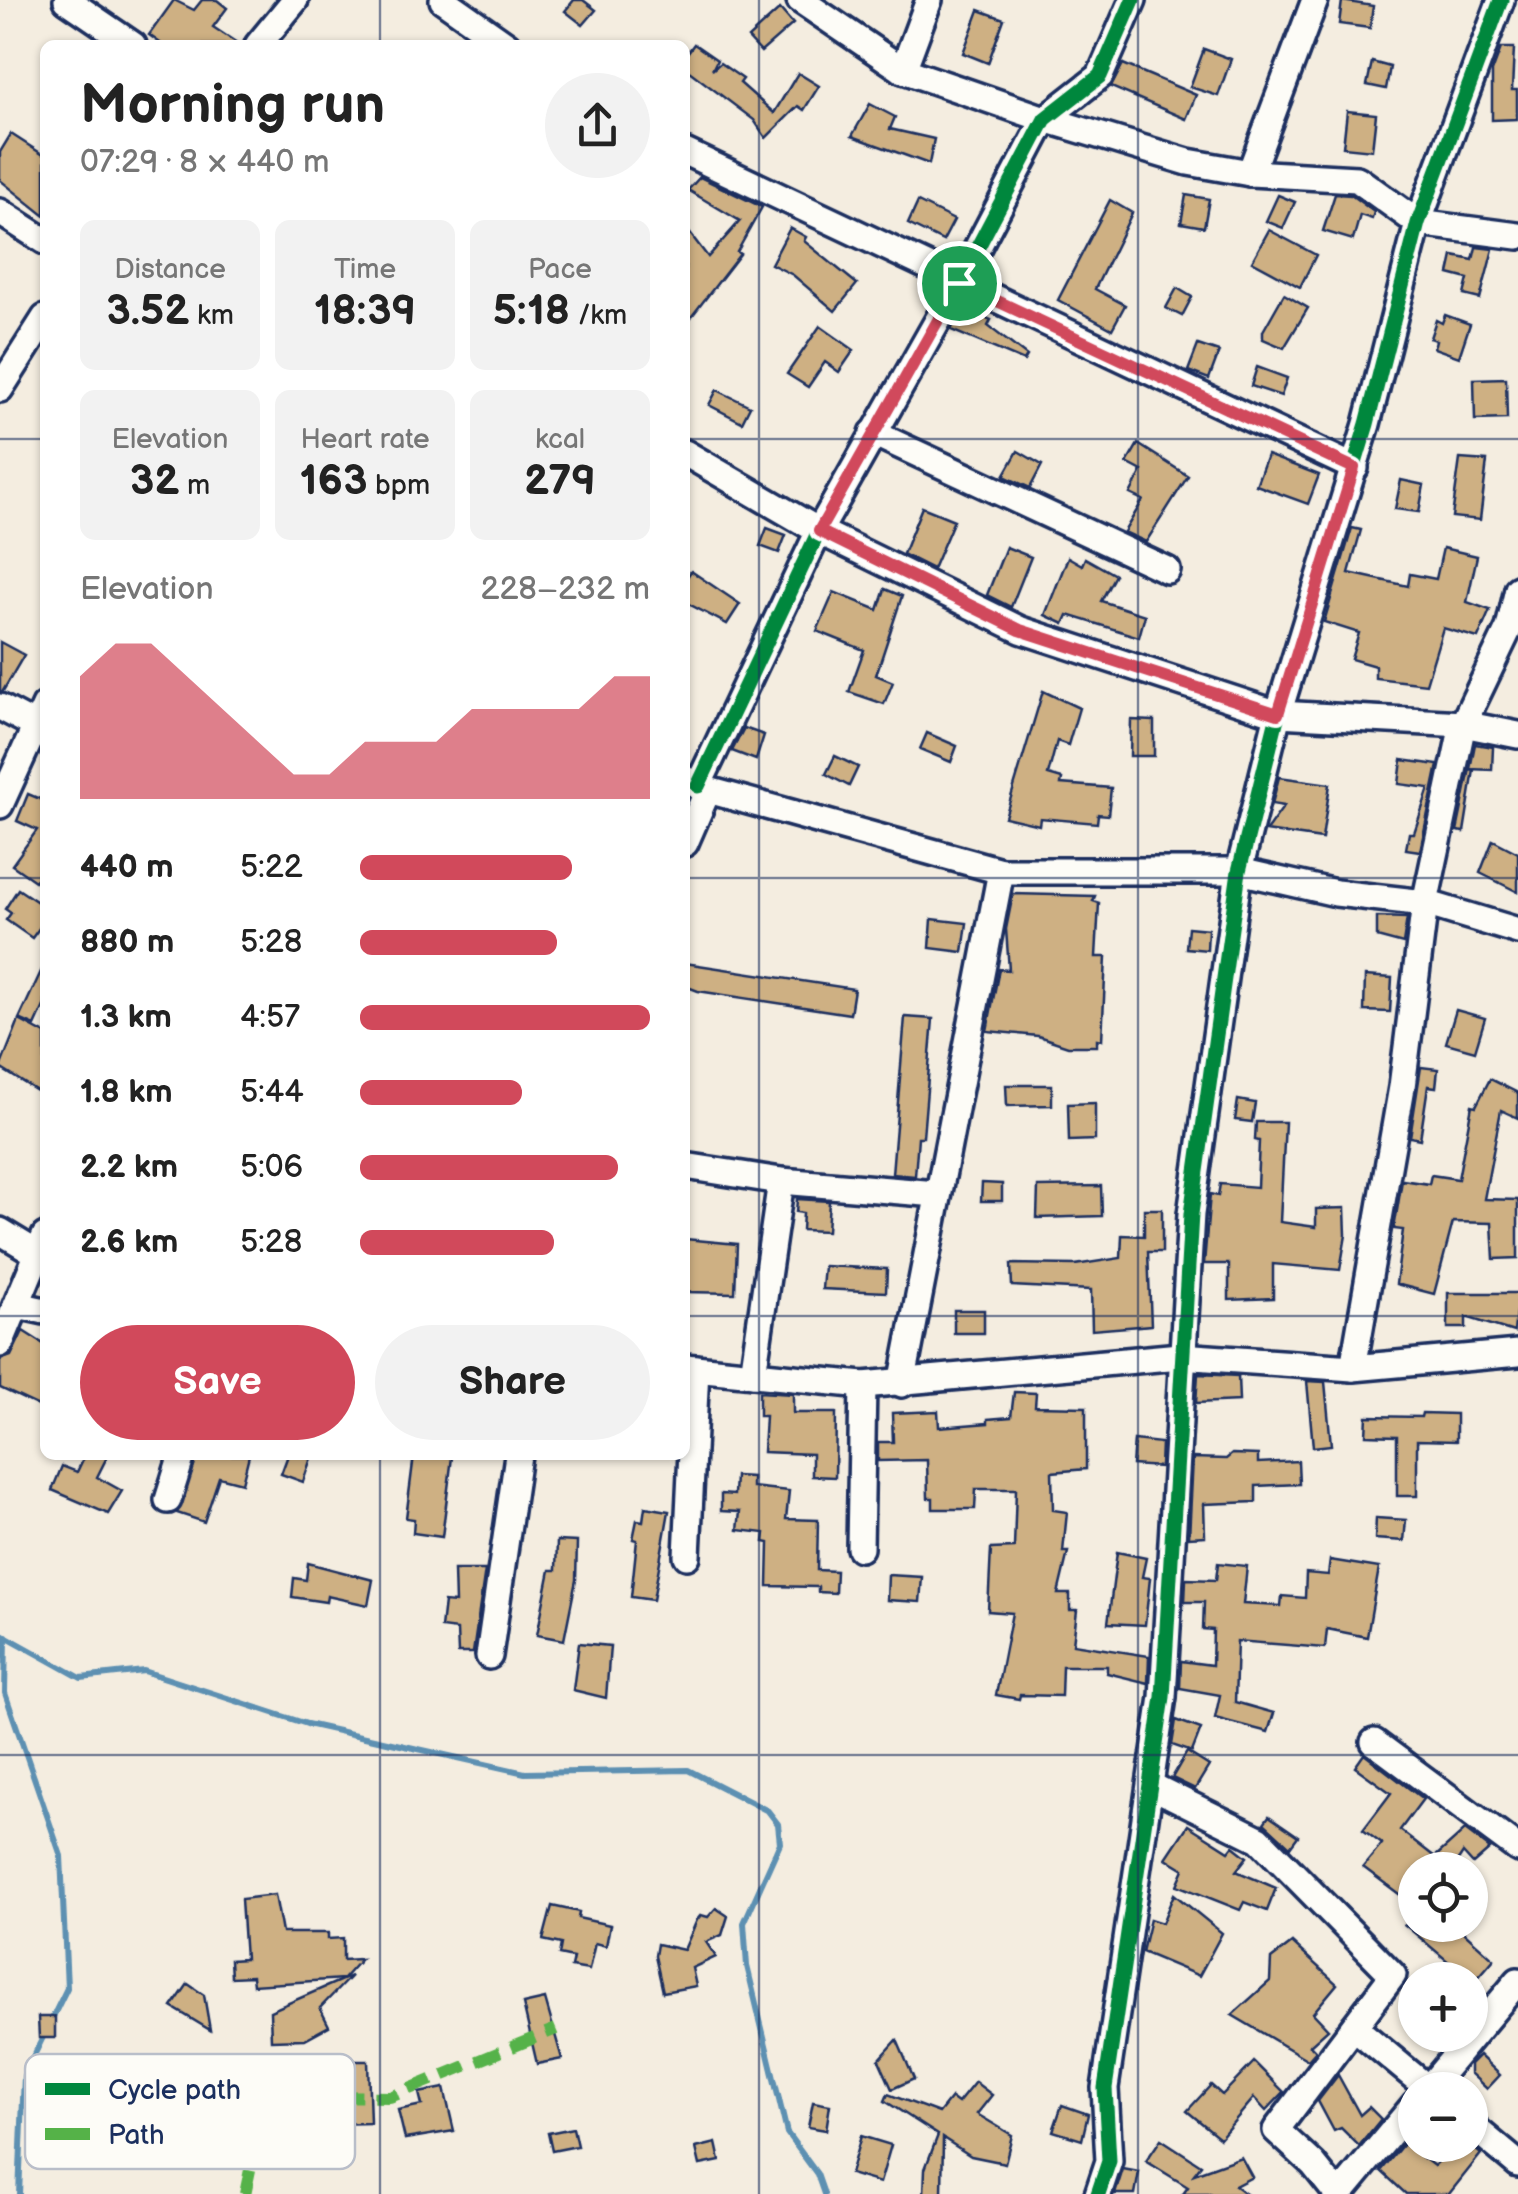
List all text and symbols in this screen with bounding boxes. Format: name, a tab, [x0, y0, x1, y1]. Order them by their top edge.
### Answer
text: Morning run	[80, 72, 385, 139]
button: share	[545, 73, 650, 178]
text: 07:29 · 8 × 440 m	[80, 143, 329, 182]
pin	[917, 241, 1002, 326]
text: Distance	[114, 253, 226, 286]
text: Time	[334, 253, 396, 286]
text: Pace	[528, 253, 592, 286]
icon: arrive	[932, 256, 987, 311]
text: 3.52	[106, 286, 189, 337]
text: 18:39	[314, 286, 416, 337]
text: 5:18	[493, 286, 570, 337]
text: km	[189, 299, 234, 332]
text: /km	[570, 299, 627, 332]
text: Elevation	[112, 423, 228, 456]
text: Heart rate	[300, 423, 430, 456]
text: kcal	[535, 423, 585, 456]
text: 32	[130, 456, 179, 507]
text: 163	[300, 456, 367, 507]
text: 279	[524, 456, 596, 507]
text: m	[179, 469, 210, 502]
text: bpm	[367, 469, 430, 502]
text: Elevation	[80, 570, 213, 609]
text: 228–232 m	[481, 570, 650, 609]
text: 440 m	[80, 848, 174, 887]
text: 5:22	[240, 848, 303, 887]
text: 880 m	[80, 923, 174, 962]
text: 5:28	[240, 923, 302, 962]
text: 1.3 km	[80, 998, 172, 1037]
text: 4:57	[240, 998, 300, 1037]
text: 1.8 km	[80, 1073, 172, 1112]
text: 5:44	[240, 1073, 304, 1112]
text: 2.2 km	[80, 1148, 178, 1187]
text: 5:06	[240, 1148, 303, 1187]
text: 2.6 km	[80, 1223, 178, 1262]
text: 5:28	[240, 1223, 302, 1262]
button: Save	[80, 1325, 355, 1440]
button: Share	[375, 1325, 650, 1440]
map controls	[1398, 1852, 1488, 2162]
button: locate	[1398, 1852, 1488, 1942]
button: +	[1398, 1962, 1488, 2052]
legend	[25, 2054, 355, 2169]
button: −	[1398, 2072, 1488, 2162]
text: Cycle path	[108, 2074, 241, 2107]
text: Path	[108, 2119, 164, 2152]

